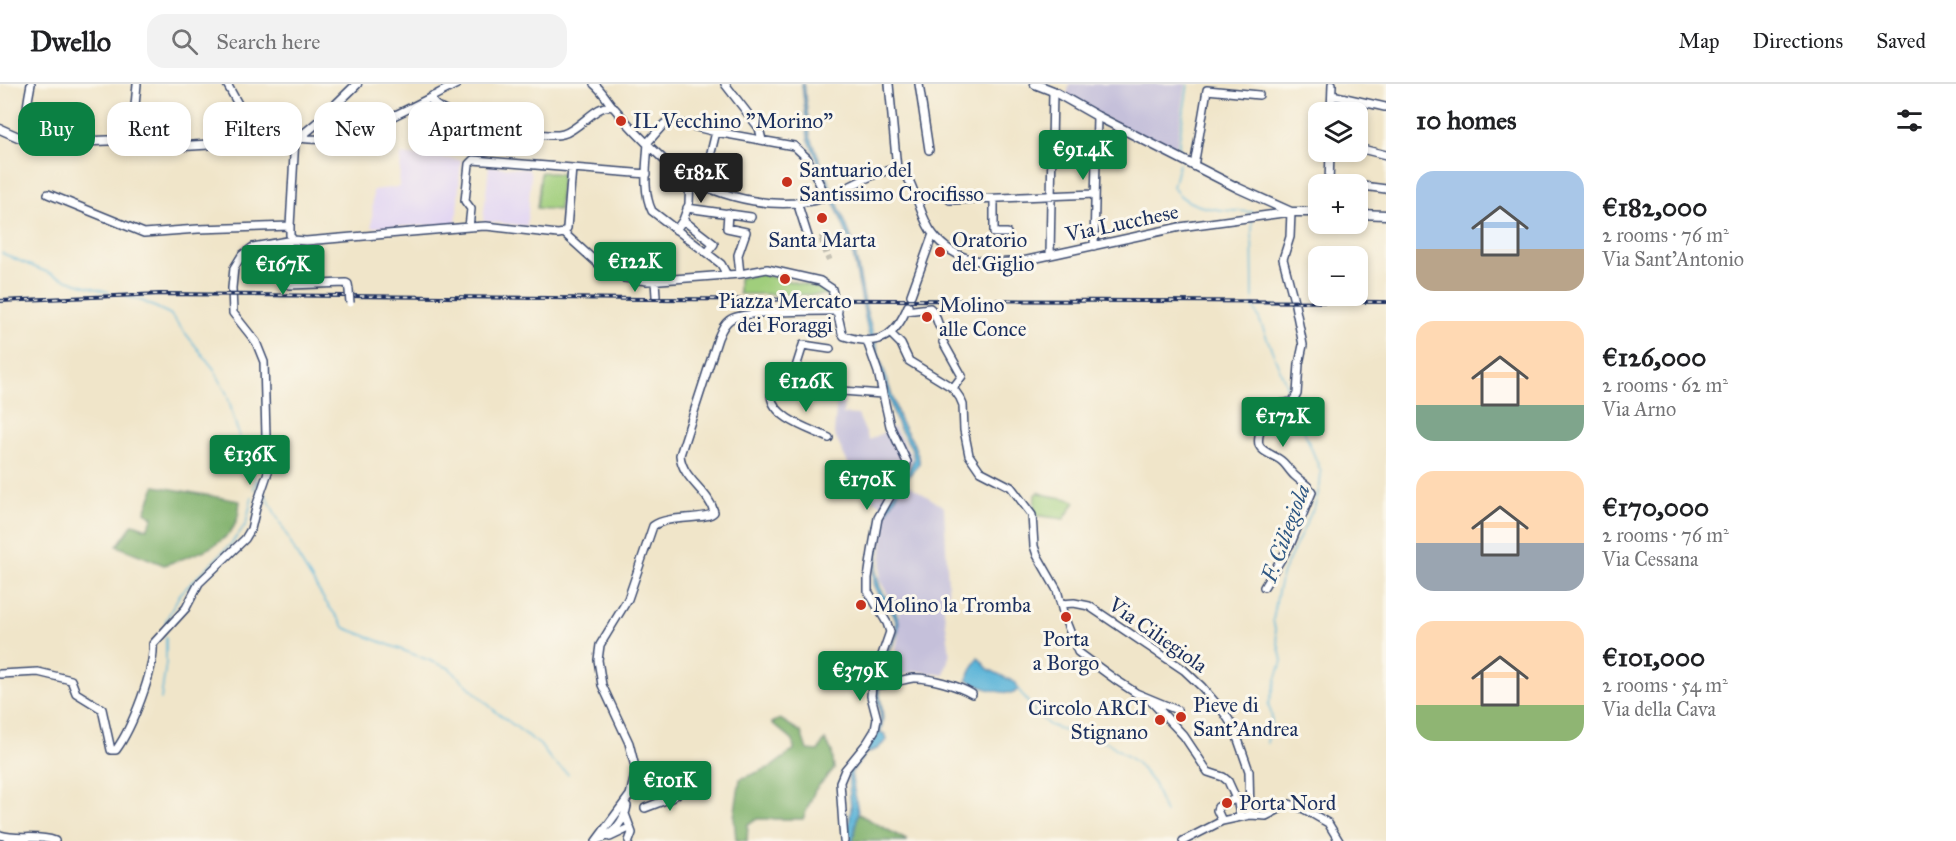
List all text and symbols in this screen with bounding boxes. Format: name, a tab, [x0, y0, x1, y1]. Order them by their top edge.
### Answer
search box	[147, 14, 567, 68]
text: Dwello	[30, 24, 111, 59]
icon: search	[168, 25, 201, 58]
text: Search here	[216, 28, 320, 55]
text: Map	[1679, 28, 1720, 54]
text: Directions	[1753, 28, 1843, 54]
text: Saved	[1876, 28, 1926, 54]
chip: Buy	[18, 102, 95, 156]
chip: Rent	[107, 102, 191, 156]
chip: Filters	[203, 102, 302, 156]
chip: New	[314, 102, 396, 156]
chip: Apartment	[408, 102, 544, 156]
map controls	[1308, 102, 1368, 306]
button: layers	[1308, 102, 1368, 162]
text: 10 homes	[1416, 104, 1517, 136]
icon: filters	[1893, 104, 1926, 137]
place label: IL Vecchino "Morino"	[633, 108, 833, 134]
marker: IL Vecchino "Morino"	[614, 114, 628, 128]
pin: €91.4K	[1034, 130, 1132, 181]
text: €91.4K	[1053, 137, 1113, 161]
pin: €182K	[659, 153, 743, 204]
place label: Santuario del Santissimo Crocifisso	[799, 157, 984, 207]
text: €182K	[674, 160, 728, 184]
button: +	[1308, 174, 1368, 234]
marker: Santuario del Santissimo Crocifisso	[780, 175, 794, 189]
text: €182,000	[1602, 191, 1707, 223]
icon: home	[1464, 195, 1536, 267]
street label: Via Lucchese	[1062, 198, 1181, 248]
marker: Santa Marta	[815, 211, 829, 225]
text: 2 rooms · 76 m²	[1602, 223, 1729, 247]
place label: Santa Marta	[768, 227, 876, 253]
place label: Oratorio del Giglio	[952, 227, 1035, 277]
pin: €122K	[593, 242, 677, 293]
pin: €167K	[241, 245, 325, 296]
marker: Oratorio del Giglio	[933, 245, 947, 259]
button: −	[1308, 246, 1368, 306]
text: Via Sant'Antonio	[1602, 247, 1744, 271]
text: €122K	[608, 249, 662, 273]
text: €167K	[255, 252, 311, 276]
marker: Piazza Mercato dei Foraggi	[778, 272, 792, 286]
place label: Piazza Mercato dei Foraggi	[718, 288, 852, 338]
place label: Molino alle Conce	[939, 292, 1027, 342]
marker: Molino alle Conce	[920, 310, 934, 324]
text: €126,000	[1602, 341, 1706, 373]
icon: home	[1464, 345, 1536, 417]
pin: €126K	[764, 362, 848, 413]
text: €126K	[779, 369, 833, 393]
text: 2 rooms · 62 m²	[1602, 373, 1728, 397]
pin: €172K	[1241, 397, 1325, 448]
text: Via Arno	[1602, 397, 1676, 421]
text: €172K	[1256, 404, 1310, 428]
pin: €136K	[208, 435, 292, 486]
text: €136K	[224, 442, 276, 466]
pin: €170K	[825, 460, 909, 511]
text: €170K	[839, 467, 895, 491]
water label: F. Ciliegiola	[1255, 480, 1316, 587]
text: €170,000	[1602, 491, 1709, 523]
icon: home	[1464, 495, 1536, 567]
text: 2 rooms · 76 m²	[1602, 523, 1729, 547]
text: Via Cessana	[1602, 547, 1698, 571]
street label: Via Ciliegiola	[1103, 591, 1213, 679]
place label: Molino la Tromba	[873, 592, 1031, 618]
marker: Molino la Tromba	[854, 598, 868, 612]
marker: Porta a Borgo	[1059, 610, 1073, 624]
place label: Porta a Borgo	[1033, 626, 1099, 676]
text: €101,000	[1602, 641, 1705, 673]
icon: home	[1464, 645, 1536, 717]
pin: €379K	[818, 651, 902, 702]
text: €379K	[832, 658, 888, 682]
text: 2 rooms · 54 m²	[1602, 673, 1728, 697]
place label: Pieve di Sant'Andrea	[1193, 692, 1299, 742]
place label: Circolo ARCI Stignano	[1028, 695, 1148, 745]
text: Via della Cava	[1602, 697, 1716, 721]
marker: Pieve di Sant'Andrea	[1174, 710, 1188, 724]
marker: Circolo ARCI Stignano	[1153, 713, 1167, 727]
pin: €101K	[628, 761, 712, 812]
text: €101K	[643, 768, 697, 792]
place label: Porta Nord	[1239, 790, 1337, 816]
marker: Porta Nord	[1220, 796, 1234, 810]

